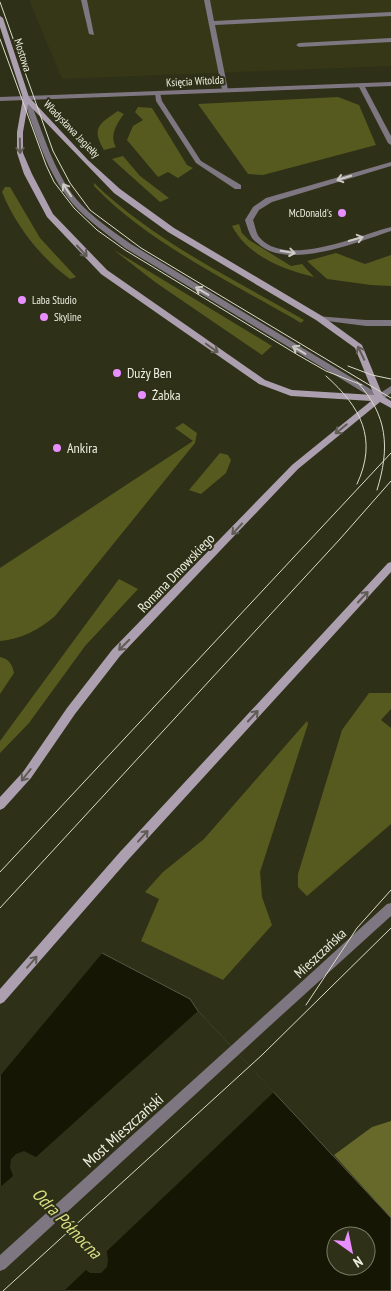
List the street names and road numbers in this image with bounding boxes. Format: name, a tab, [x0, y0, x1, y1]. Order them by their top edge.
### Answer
street label: Mostowa	[11, 37, 35, 73]
street label: Księcia Witolda	[166, 72, 224, 90]
street label: Władysława Jagiełły	[41, 97, 104, 162]
street label: Romana Dmowskiego	[134, 530, 218, 616]
street label: Mieszczańska	[290, 924, 350, 982]
street label: Most Mieszczański	[79, 1089, 167, 1171]

